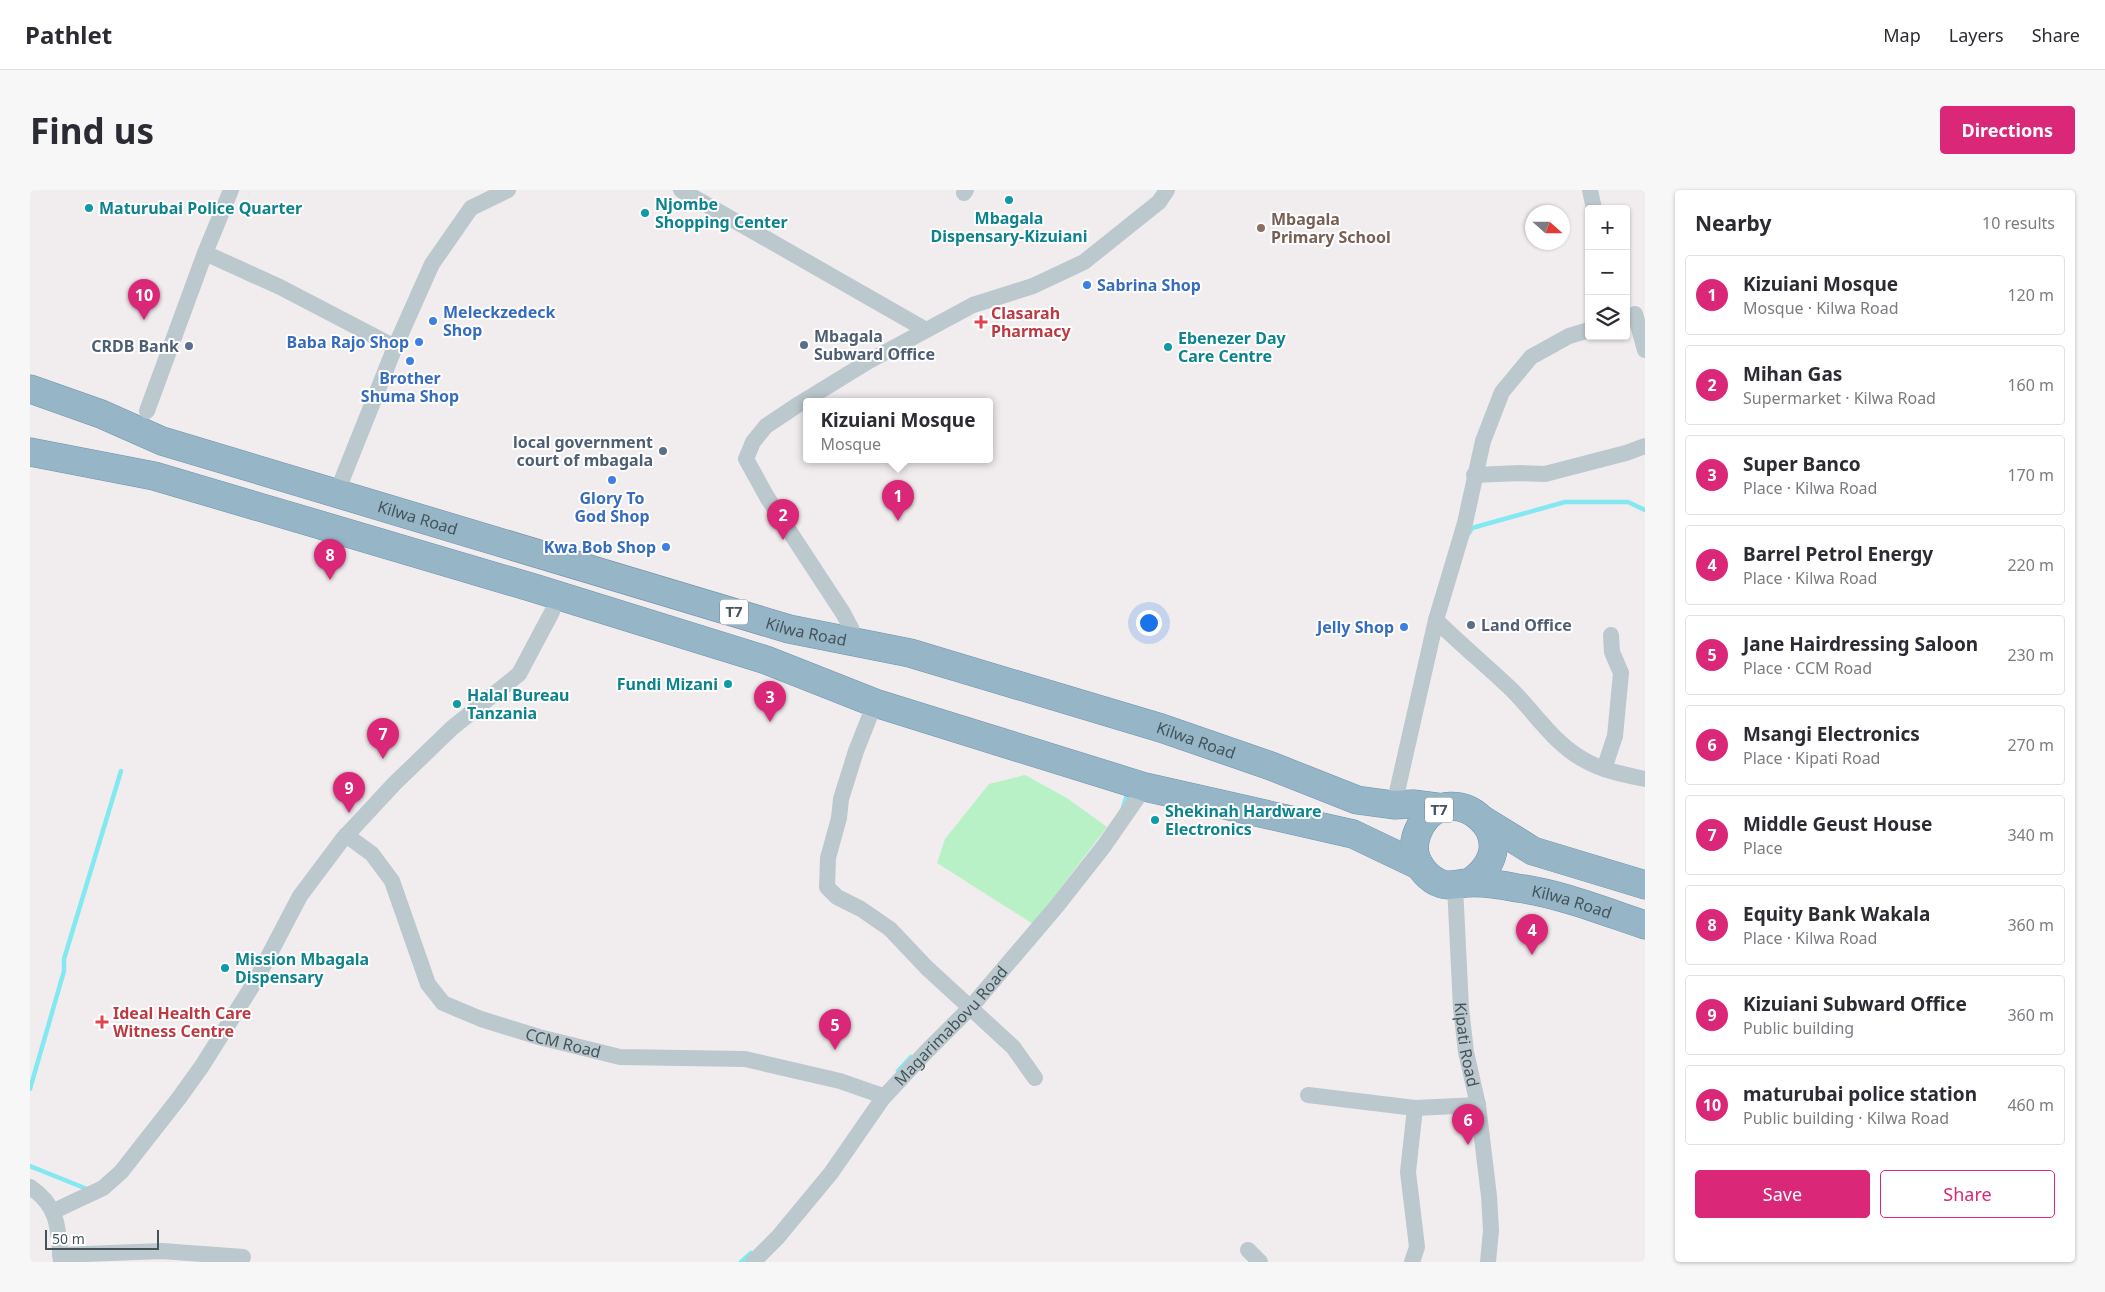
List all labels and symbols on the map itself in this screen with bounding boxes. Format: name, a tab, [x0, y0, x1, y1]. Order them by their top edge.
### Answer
place label: Njombe Shopping Center	[655, 193, 788, 233]
marker: Mbagala Dispensary-Kizuiani	[1003, 194, 1015, 206]
place label: Maturubai Police Quarter	[99, 197, 302, 219]
marker: Maturubai Police Quarter	[83, 202, 95, 214]
north arrow	[1525, 205, 1570, 250]
marker: Njombe Shopping Center	[639, 207, 651, 219]
place label: Mbagala Dispensary-Kizuiani	[931, 207, 1087, 247]
place label: Mbagala Primary School	[1271, 208, 1391, 248]
marker: Mbagala Primary School	[1255, 222, 1267, 234]
place label: Sabrina Shop	[1097, 274, 1201, 296]
pin: 10	[128, 279, 160, 320]
marker: Sabrina Shop	[1081, 279, 1093, 291]
place label: Meleckzedeck Shop	[443, 301, 555, 341]
place label: Clasarah Pharmacy	[991, 302, 1072, 342]
marker: Meleckzedeck Shop	[427, 315, 439, 327]
marker: Clasarah Pharmacy	[975, 316, 987, 328]
place label: Mbagala Subward Office	[814, 325, 935, 365]
place label: Ebenezer Day Care Centre	[1178, 327, 1286, 367]
place label: Baba Rajo Shop	[287, 331, 409, 353]
place label: CRDB Bank	[91, 335, 179, 357]
marker: Baba Rajo Shop	[413, 336, 425, 348]
marker: Mbagala Subward Office	[798, 339, 810, 351]
marker: CRDB Bank	[183, 340, 195, 352]
marker: Ebenezer Day Care Centre	[1162, 341, 1174, 353]
marker: Brother Shuma Shop	[404, 355, 416, 367]
place label: Brother Shuma Shop	[361, 367, 459, 407]
place label: local government court of mbagala	[513, 431, 653, 471]
marker: local government court of mbagala	[657, 445, 669, 457]
marker: Glory To God Shop	[606, 474, 618, 486]
pin: 1	[882, 480, 914, 521]
place label: Glory To God Shop	[574, 487, 650, 527]
street label: Kilwa Road	[375, 495, 460, 540]
pin: 2	[767, 499, 799, 540]
place label: Kwa Bob Shop	[544, 536, 656, 558]
pin: 8	[314, 539, 346, 580]
marker: Kwa Bob Shop	[660, 541, 672, 553]
road number: T7	[720, 600, 748, 624]
your location	[1136, 610, 1162, 636]
street label: Kilwa Road	[763, 612, 849, 651]
place label: Land Office	[1481, 614, 1572, 636]
place label: Jelly Shop	[1315, 616, 1394, 638]
marker: Land Office	[1465, 619, 1477, 631]
marker: Jelly Shop	[1398, 621, 1410, 633]
place label: Fundi Mizani	[617, 673, 718, 695]
marker: Fundi Mizani	[722, 678, 734, 690]
pin: 3	[754, 681, 786, 722]
place label: Halal Bureau Tanzania	[467, 684, 570, 724]
marker: Halal Bureau Tanzania	[451, 698, 463, 710]
street label: Kilwa Road	[1154, 716, 1239, 764]
pin: 7	[367, 718, 399, 759]
pin: 9	[333, 772, 365, 813]
road number: T7	[1425, 798, 1453, 822]
place label: Shekinah Hardware Electronics	[1165, 800, 1321, 840]
marker: Shekinah Hardware Electronics	[1149, 814, 1161, 826]
street label: Kilwa Road	[1530, 880, 1615, 924]
pin: 4	[1516, 914, 1548, 955]
place label: Mission Mbagala Dispensary	[235, 948, 369, 988]
street label: Magarimabovu Road	[889, 961, 1013, 1090]
marker: Mission Mbagala Dispensary	[219, 962, 231, 974]
place label: Ideal Health Care Witness Centre	[113, 1002, 251, 1042]
street label: Kipati Road	[1450, 1002, 1485, 1089]
pin: 5	[819, 1009, 851, 1050]
marker: Ideal Health Care Witness Centre	[95, 1015, 109, 1029]
street label: CCM Road	[523, 1022, 603, 1063]
pin: 6	[1452, 1104, 1484, 1145]
scale bar	[45, 1227, 159, 1250]

